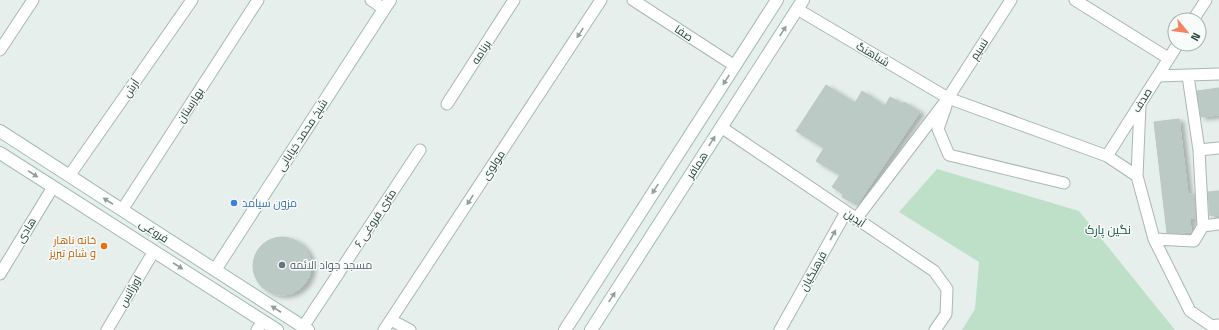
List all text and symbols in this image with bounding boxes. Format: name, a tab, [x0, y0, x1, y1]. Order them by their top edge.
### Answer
north arrow	[1167, 12, 1207, 52]
street label: صفا	[672, 22, 696, 44]
one-way arrow	[779, 26, 787, 37]
one-way arrow	[576, 27, 583, 38]
text: N	[1188, 30, 1204, 43]
street label: نسیم	[967, 36, 992, 63]
street label: برنامه	[468, 37, 494, 67]
street label: شباهنگ	[854, 39, 892, 69]
one-way arrow	[722, 74, 729, 86]
street label: آرش	[120, 76, 142, 100]
street label: بهارستان	[173, 85, 207, 125]
street label: صدف	[1129, 85, 1155, 115]
street label: شیخ محمد خیابانی	[273, 96, 331, 174]
one-way arrow	[709, 135, 716, 147]
street label: مولوی	[478, 147, 508, 183]
street label: همافر	[683, 149, 711, 182]
one-way arrow	[27, 170, 39, 177]
one-way arrow	[652, 183, 659, 195]
street label: ۶ متری فروغی	[351, 186, 399, 250]
one-way arrow	[466, 195, 474, 205]
place label: مزون سیامد	[242, 196, 297, 210]
one-way arrow	[102, 197, 113, 204]
marker: مزون سیامد	[229, 198, 239, 208]
street label: آیدین	[842, 206, 868, 230]
street label: هادی	[13, 215, 39, 245]
street label: فروغى	[137, 216, 171, 246]
district label: نگین پارک	[1085, 222, 1131, 239]
one-way arrow	[830, 229, 837, 241]
place label: خانه ناهار و شام تبریز	[48, 233, 96, 261]
marker: خانه ناهار و شام تبریز	[99, 241, 109, 251]
street label: فرهنگیان	[796, 249, 830, 293]
place label: مسجد جواد الائمه	[290, 258, 372, 272]
marker: مسجد جواد الائمه	[277, 260, 287, 270]
one-way arrow	[172, 263, 184, 270]
street label: اورژانس	[115, 273, 145, 309]
one-way arrow	[608, 292, 616, 302]
one-way arrow	[271, 305, 281, 313]

